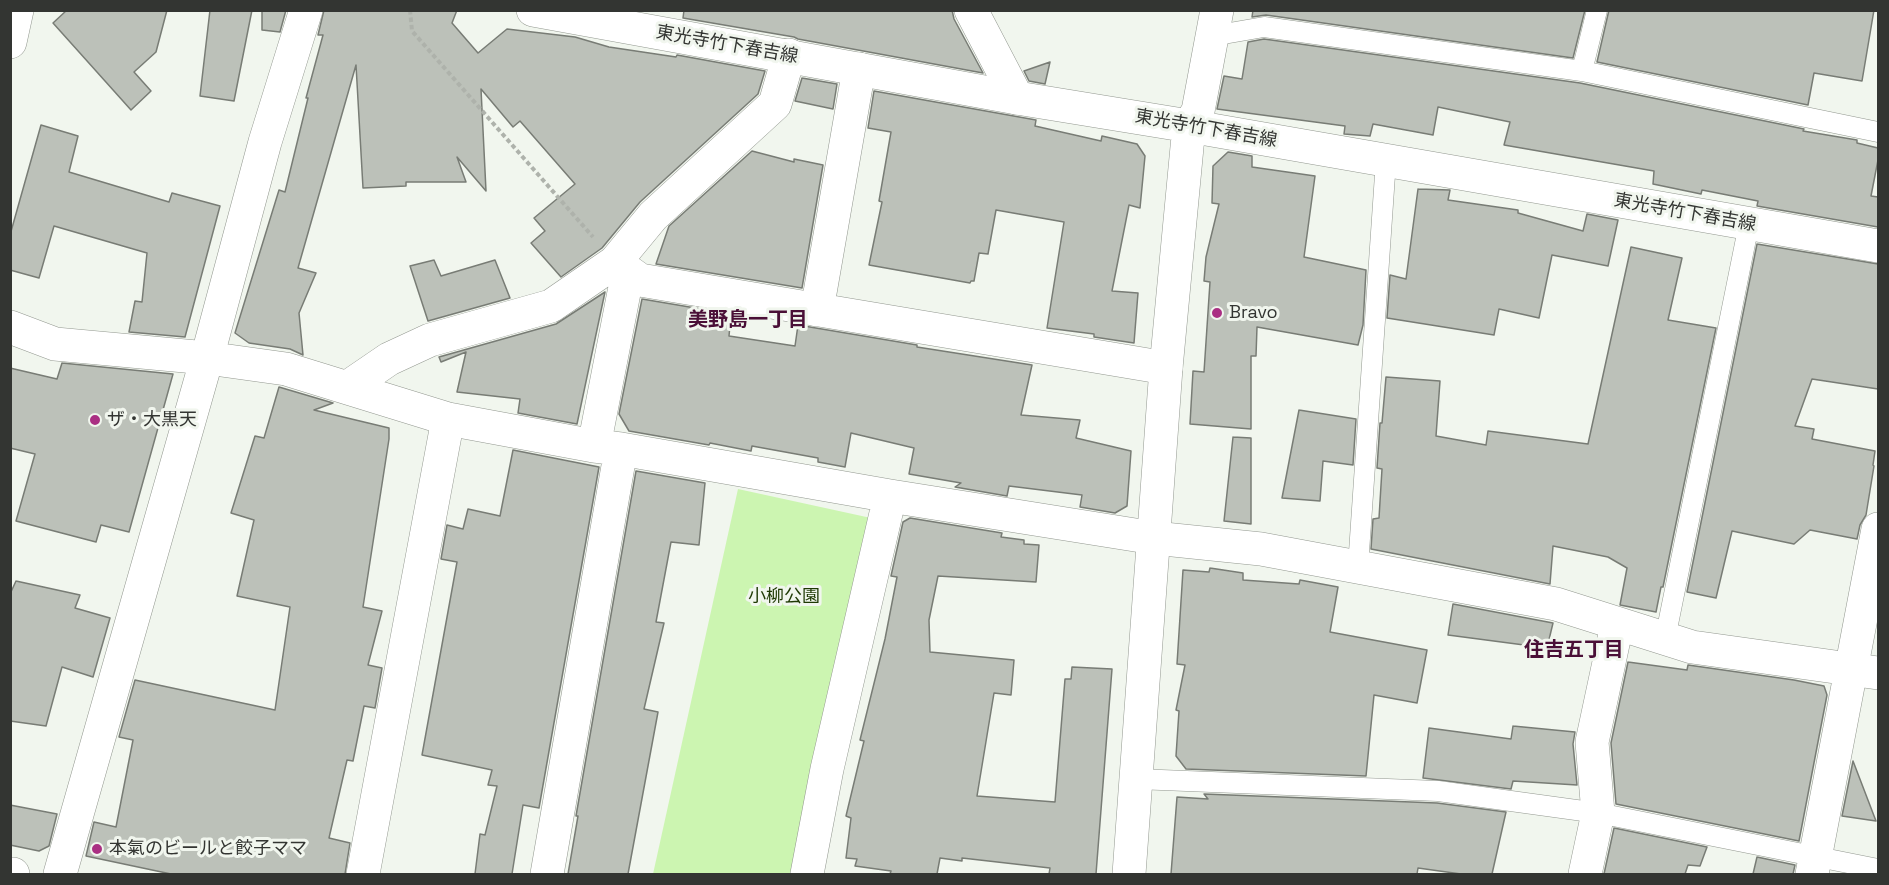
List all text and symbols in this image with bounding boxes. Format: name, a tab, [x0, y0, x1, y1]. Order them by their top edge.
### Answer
street label: 東光寺竹下春吉線	[654, 22, 800, 68]
street label: 東光寺竹下春吉線	[1133, 106, 1279, 152]
street label: 東光寺竹下春吉線	[1612, 190, 1758, 236]
place label: Bravo	[1229, 302, 1278, 324]
marker: Bravo	[1210, 306, 1224, 320]
district label: 美野島一丁目	[688, 309, 808, 333]
place label: ザ・大黒天	[107, 409, 197, 431]
marker: ザ・大黒天	[88, 413, 102, 427]
park label: 小柳公園	[748, 586, 820, 608]
district label: 住吉五丁目	[1524, 639, 1624, 663]
place label: 本氣のビールと餃子ママ	[109, 838, 307, 860]
marker: 本氣のビールと餃子ママ	[90, 842, 104, 856]

